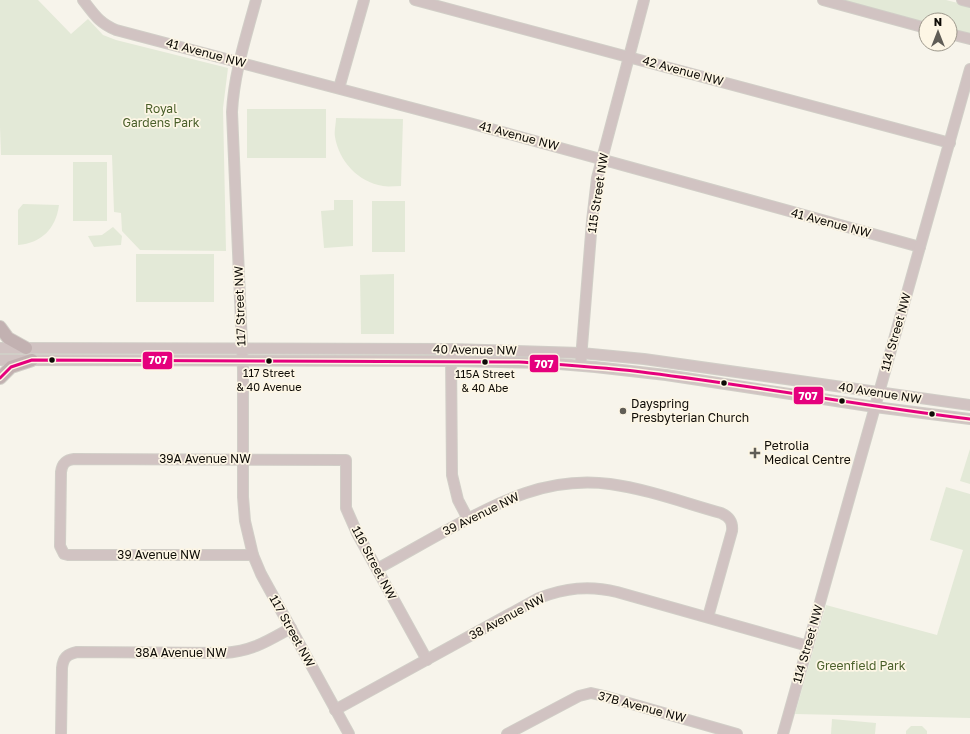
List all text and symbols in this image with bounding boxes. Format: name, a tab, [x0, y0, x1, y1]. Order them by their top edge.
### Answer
north arrow	[918, 12, 958, 52]
text: N	[934, 15, 942, 28]
street label: 41 Avenue NW	[165, 35, 248, 71]
street label: 42 Avenue NW	[641, 52, 726, 89]
park label: Royal Gardens Park	[123, 101, 200, 130]
street label: 41 Avenue NW	[478, 118, 561, 154]
street label: 115 Street NW	[584, 151, 611, 234]
street label: 41 Avenue NW	[790, 205, 873, 241]
street label: 117 Street NW	[231, 265, 248, 346]
street label: 114 Street NW	[877, 290, 914, 373]
street label: 40 Avenue NW	[433, 341, 517, 358]
line badge: 707	[142, 351, 173, 370]
text: 707	[148, 353, 168, 366]
line badge: 707	[529, 354, 559, 373]
unlabelled marker	[47, 355, 57, 365]
marker: 117 Street & 40 Avenue	[264, 356, 274, 366]
marker: 115A Street & 40 Abe	[480, 357, 490, 367]
text: 707	[534, 357, 554, 370]
place label: 117 Street & 40 Avenue	[236, 366, 302, 393]
place label: 115A Street & 40 Abe	[455, 367, 515, 394]
unlabelled marker	[719, 378, 729, 388]
street label: 40 Avenue NW	[838, 379, 923, 407]
line badge: 707	[793, 386, 824, 405]
text: 707	[798, 389, 818, 402]
place label: Dayspring Presbyterian Church	[631, 396, 749, 425]
unlabelled marker	[837, 396, 847, 406]
marker: Dayspring Presbyterian Church	[618, 406, 628, 416]
unlabelled marker	[927, 409, 937, 419]
place label: Petrolia Medical Centre	[764, 438, 851, 467]
marker: Petrolia Medical Centre	[749, 447, 761, 459]
street label: 39A Avenue NW	[159, 451, 251, 466]
street label: 39 Avenue NW	[440, 488, 522, 539]
street label: 116 Street NW	[349, 523, 400, 602]
street label: 39 Avenue NW	[117, 547, 201, 562]
street label: 38 Avenue NW	[466, 590, 548, 643]
street label: 117 Street NW	[266, 592, 319, 670]
street label: 114 Street NW	[789, 602, 826, 685]
street label: 38A Avenue NW	[135, 645, 227, 660]
park label: Greenfield Park	[817, 658, 906, 673]
street label: 37B Avenue NW	[597, 688, 688, 726]

